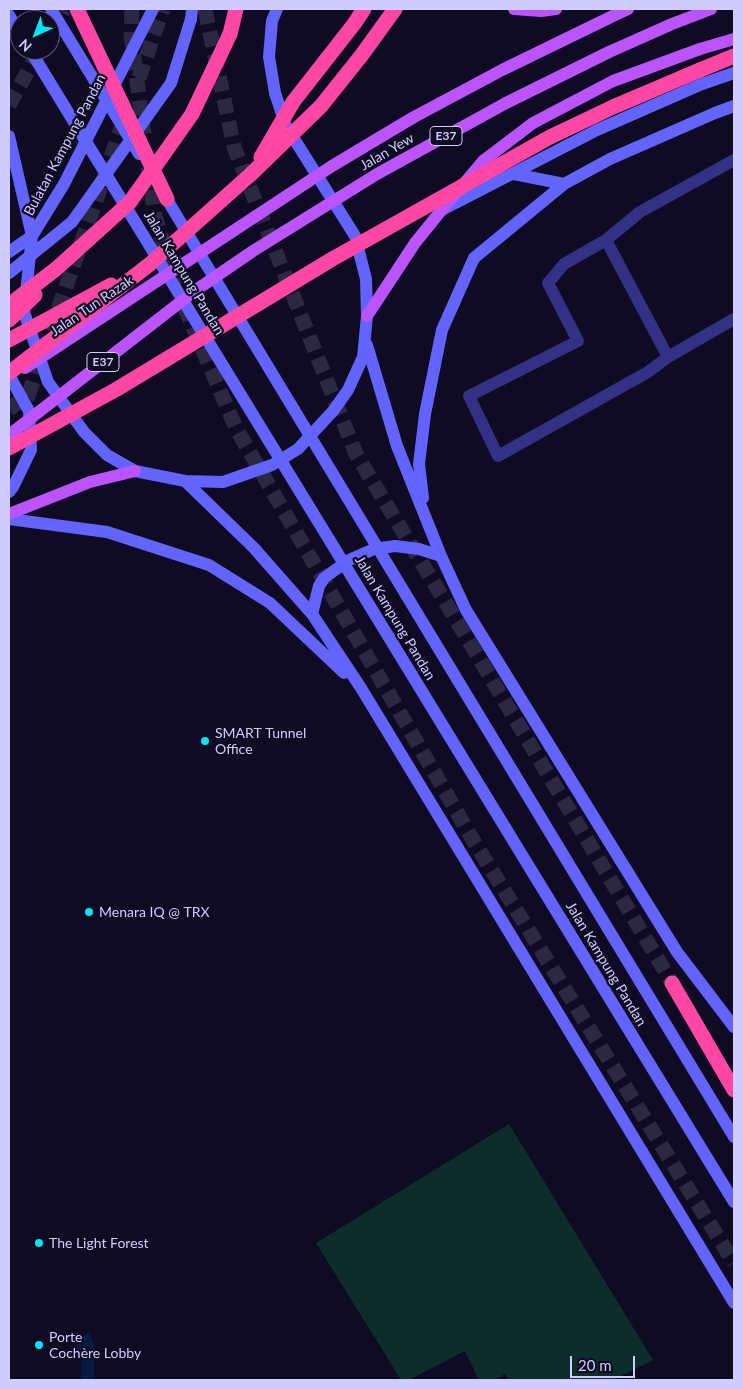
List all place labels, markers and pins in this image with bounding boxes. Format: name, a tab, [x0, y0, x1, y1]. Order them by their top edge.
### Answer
place label: SMART Tunnel Office	[215, 725, 306, 758]
marker: SMART Tunnel Office	[199, 735, 211, 747]
place label: Menara IQ @ TRX	[99, 904, 210, 920]
marker: Menara IQ @ TRX	[83, 906, 95, 918]
place label: The Light Forest	[49, 1235, 149, 1251]
marker: The Light Forest	[33, 1237, 45, 1249]
place label: Porte Cochère Lobby	[49, 1329, 141, 1361]
marker: Porte Cochère Lobby	[33, 1339, 45, 1351]

